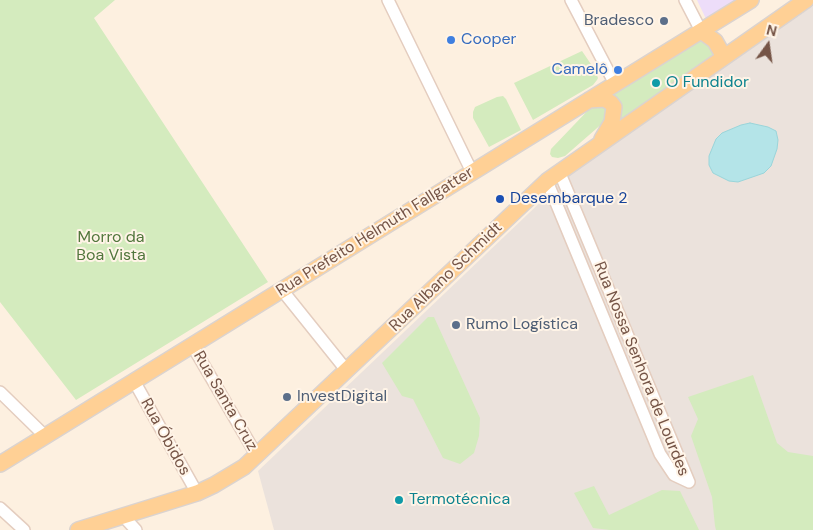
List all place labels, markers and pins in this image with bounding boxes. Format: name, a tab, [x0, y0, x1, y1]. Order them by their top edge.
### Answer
place label: Bradesco	[584, 11, 654, 31]
marker: Bradesco	[658, 15, 670, 27]
place label: Cooper	[461, 30, 516, 50]
marker: Cooper	[445, 34, 457, 46]
place label: Camelô	[551, 60, 608, 80]
marker: Camelô	[612, 64, 624, 76]
place label: O Fundidor	[666, 73, 749, 93]
marker: O Fundidor	[650, 77, 662, 89]
place label: Desembarque 2	[510, 189, 628, 209]
marker: Desembarque 2	[494, 193, 506, 205]
place label: Rumo Logística	[466, 315, 578, 335]
marker: Rumo Logística	[450, 319, 462, 331]
place label: InvestDigital	[297, 387, 387, 407]
marker: InvestDigital	[281, 391, 293, 403]
place label: Termotécnica	[409, 490, 510, 510]
marker: Termotécnica	[393, 494, 405, 506]

